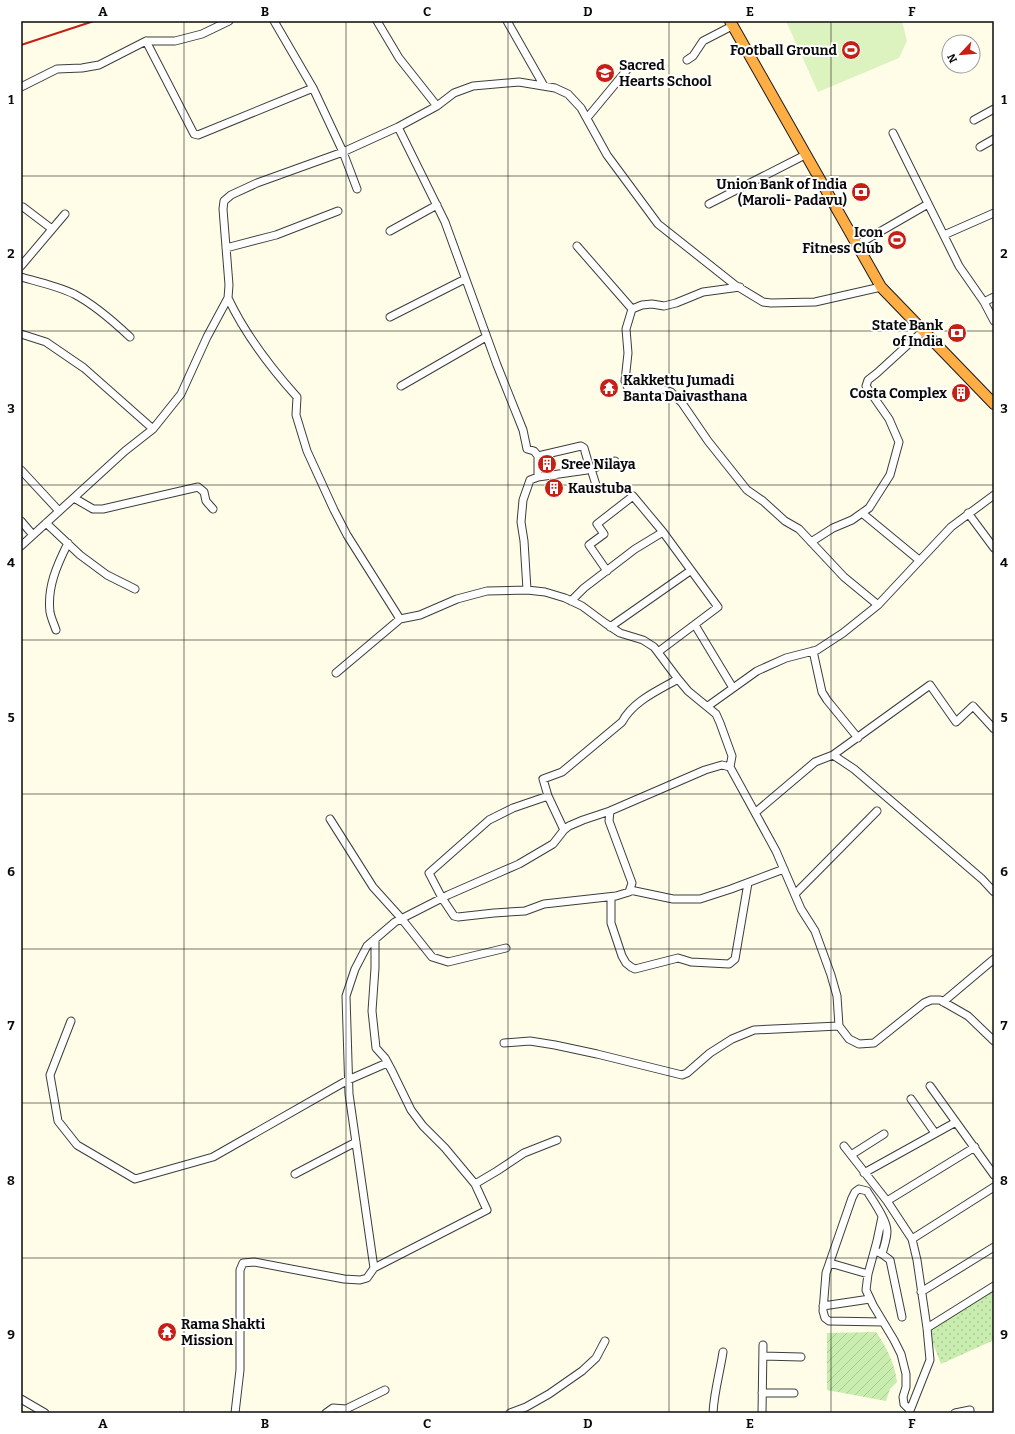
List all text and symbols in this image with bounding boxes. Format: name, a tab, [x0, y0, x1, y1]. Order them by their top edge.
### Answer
text: A	[98, 4, 108, 19]
text: B	[261, 4, 269, 19]
text: C	[423, 4, 431, 19]
text: D	[583, 4, 593, 19]
text: E	[746, 4, 754, 19]
text: F	[908, 4, 916, 19]
north arrow	[941, 34, 981, 74]
sports icon: Football Ground	[840, 39, 862, 61]
place label: Football Ground	[730, 42, 838, 59]
text: N	[945, 51, 960, 65]
place label: Sacred Hearts School	[619, 57, 712, 90]
school or university icon: Sacred Hearts School	[594, 62, 616, 84]
text: 1	[8, 92, 14, 107]
text: 1	[1001, 92, 1007, 107]
place label: Union Bank of India (Maroli- Padavu)	[716, 176, 847, 209]
bank icon: Union Bank of India (Maroli- Padavu)	[850, 181, 872, 203]
place label: Icon Fitness Club	[802, 224, 883, 257]
sports icon: Icon Fitness Club	[886, 229, 908, 251]
text: 2	[7, 246, 15, 261]
text: 2	[1000, 246, 1008, 261]
place label: State Bank of India	[872, 317, 944, 350]
bank icon: State Bank of India	[946, 322, 968, 344]
place label: Kakkettu Jumadi Banta Daivasthana	[623, 372, 748, 405]
temple icon: Kakkettu Jumadi Banta Daivasthana	[598, 377, 620, 399]
building icon: Costa Complex	[950, 382, 972, 404]
place label: Costa Complex	[850, 385, 947, 402]
text: 3	[7, 401, 15, 416]
text: 3	[1000, 401, 1008, 416]
building icon: Sree Nilaya	[536, 453, 558, 475]
place label: Sree Nilaya	[561, 456, 636, 473]
building icon: Kaustuba	[543, 477, 565, 499]
place label: Kaustuba	[568, 480, 632, 497]
text: 4	[7, 555, 15, 570]
text: 4	[1000, 555, 1008, 570]
text: 5	[7, 710, 15, 725]
text: 5	[1000, 710, 1008, 725]
text: 6	[7, 864, 15, 879]
text: 6	[1000, 864, 1008, 879]
text: 7	[8, 1018, 15, 1033]
text: 7	[1001, 1018, 1008, 1033]
text: 8	[7, 1173, 15, 1188]
text: 8	[1000, 1173, 1008, 1188]
place label: Rama Shakti Mission	[181, 1316, 266, 1349]
temple icon: Rama Shakti Mission	[156, 1321, 178, 1343]
text: 9	[7, 1327, 15, 1342]
text: 9	[1000, 1327, 1008, 1342]
text: A	[98, 1416, 108, 1431]
text: B	[261, 1416, 269, 1431]
text: C	[423, 1416, 431, 1431]
text: D	[583, 1416, 593, 1431]
text: E	[746, 1416, 754, 1431]
text: F	[908, 1416, 916, 1431]

